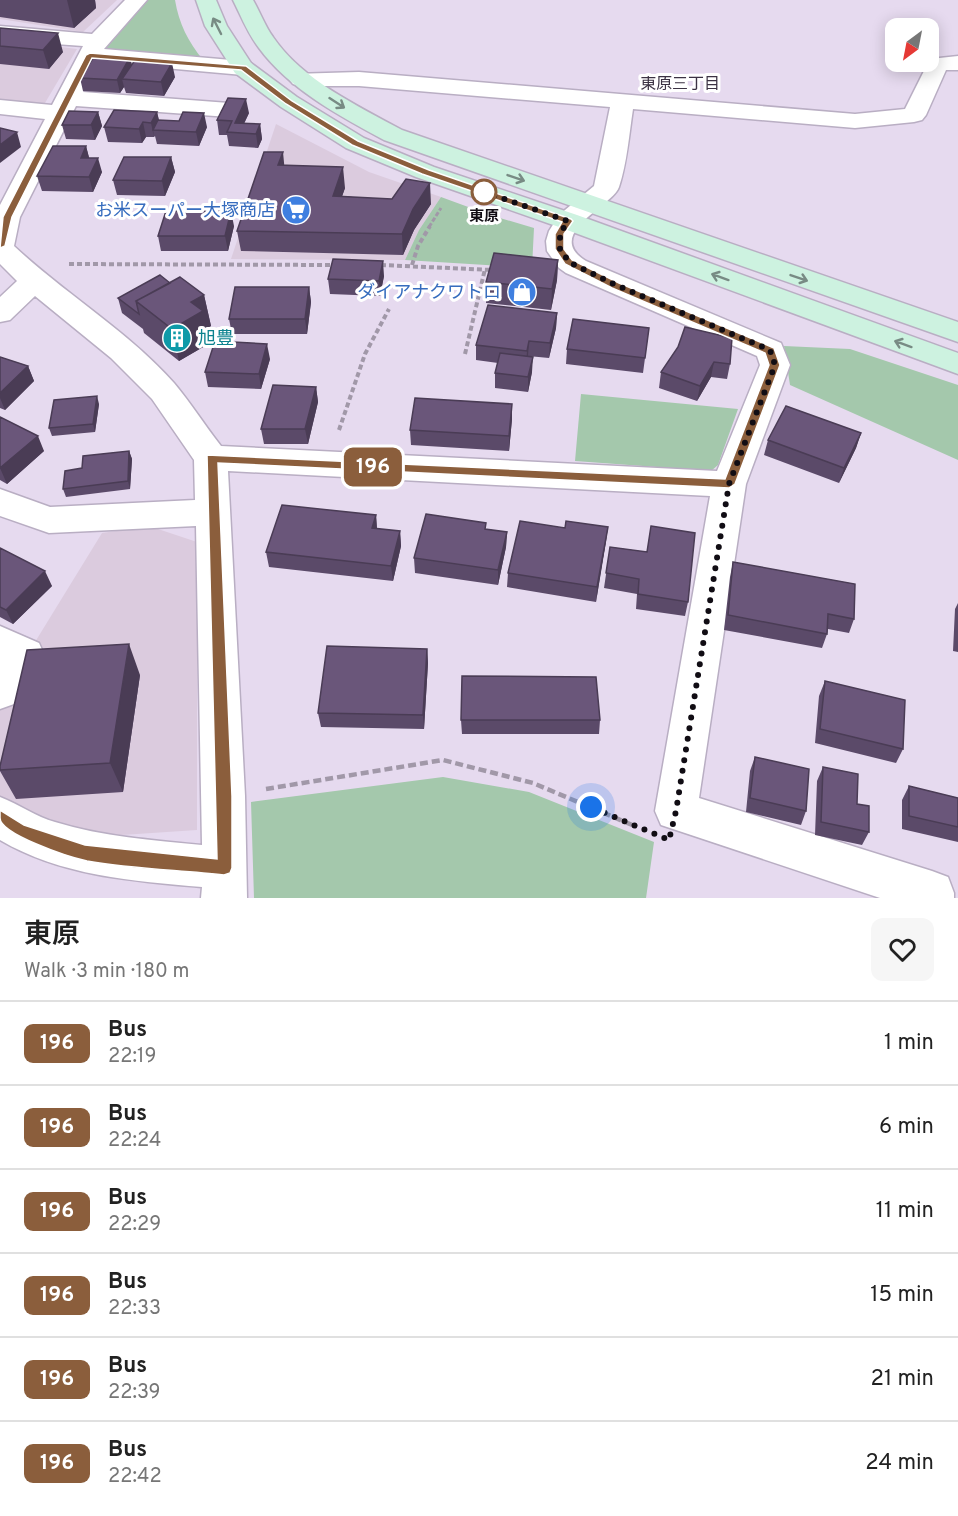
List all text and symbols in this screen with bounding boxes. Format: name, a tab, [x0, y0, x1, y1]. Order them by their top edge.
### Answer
one-way arrow	[211, 18, 223, 35]
north arrow	[885, 18, 939, 72]
map controls	[885, 18, 939, 72]
district label: 東原三丁目	[640, 75, 720, 95]
one-way arrow	[328, 98, 345, 110]
one-way arrow	[506, 174, 525, 185]
marker: 東原	[471, 179, 497, 205]
supermarket icon: お米スーパー大塚商店	[280, 194, 312, 226]
place label: お米スーパー大塚商店	[95, 200, 275, 223]
place label: 東原	[469, 208, 499, 227]
one-way arrow	[711, 271, 730, 282]
one-way arrow	[789, 273, 808, 284]
shop icon: ダイアナクワトロ	[506, 276, 538, 308]
place label: ダイアナクワトロ	[357, 282, 501, 305]
building icon: 旭豊	[161, 322, 193, 354]
place label: 旭豊	[198, 328, 234, 351]
one-way arrow	[894, 337, 913, 348]
line badge: 196	[338, 448, 407, 486]
text: 196	[356, 454, 390, 481]
your location	[576, 792, 606, 822]
text: 東原	[24, 918, 80, 954]
button: heart	[871, 918, 934, 981]
text: Walk · 3 min · 180 m	[24, 959, 189, 985]
text: Bus	[108, 1017, 147, 1044]
text: 196	[40, 1030, 74, 1057]
text: 1 min	[884, 1030, 934, 1057]
text: 22:19	[108, 1044, 156, 1070]
text: Bus	[108, 1101, 147, 1128]
text: 196	[40, 1114, 74, 1141]
text: 6 min	[879, 1114, 934, 1141]
text: 22:24	[108, 1128, 161, 1154]
text: Bus	[108, 1185, 147, 1212]
text: 196	[40, 1198, 74, 1225]
text: 11 min	[876, 1198, 934, 1225]
text: 22:29	[108, 1212, 161, 1238]
text: Bus	[108, 1269, 147, 1296]
text: 196	[40, 1282, 74, 1309]
text: 15 min	[870, 1282, 934, 1309]
text: 22:33	[108, 1296, 161, 1322]
text: Bus	[108, 1353, 147, 1380]
text: 196	[40, 1366, 74, 1393]
text: 21 min	[871, 1366, 934, 1393]
text: 22:39	[108, 1380, 161, 1406]
text: Bus	[108, 1437, 147, 1464]
text: 196	[40, 1450, 74, 1477]
text: 24 min	[865, 1450, 934, 1477]
text: 22:42	[108, 1464, 162, 1490]

